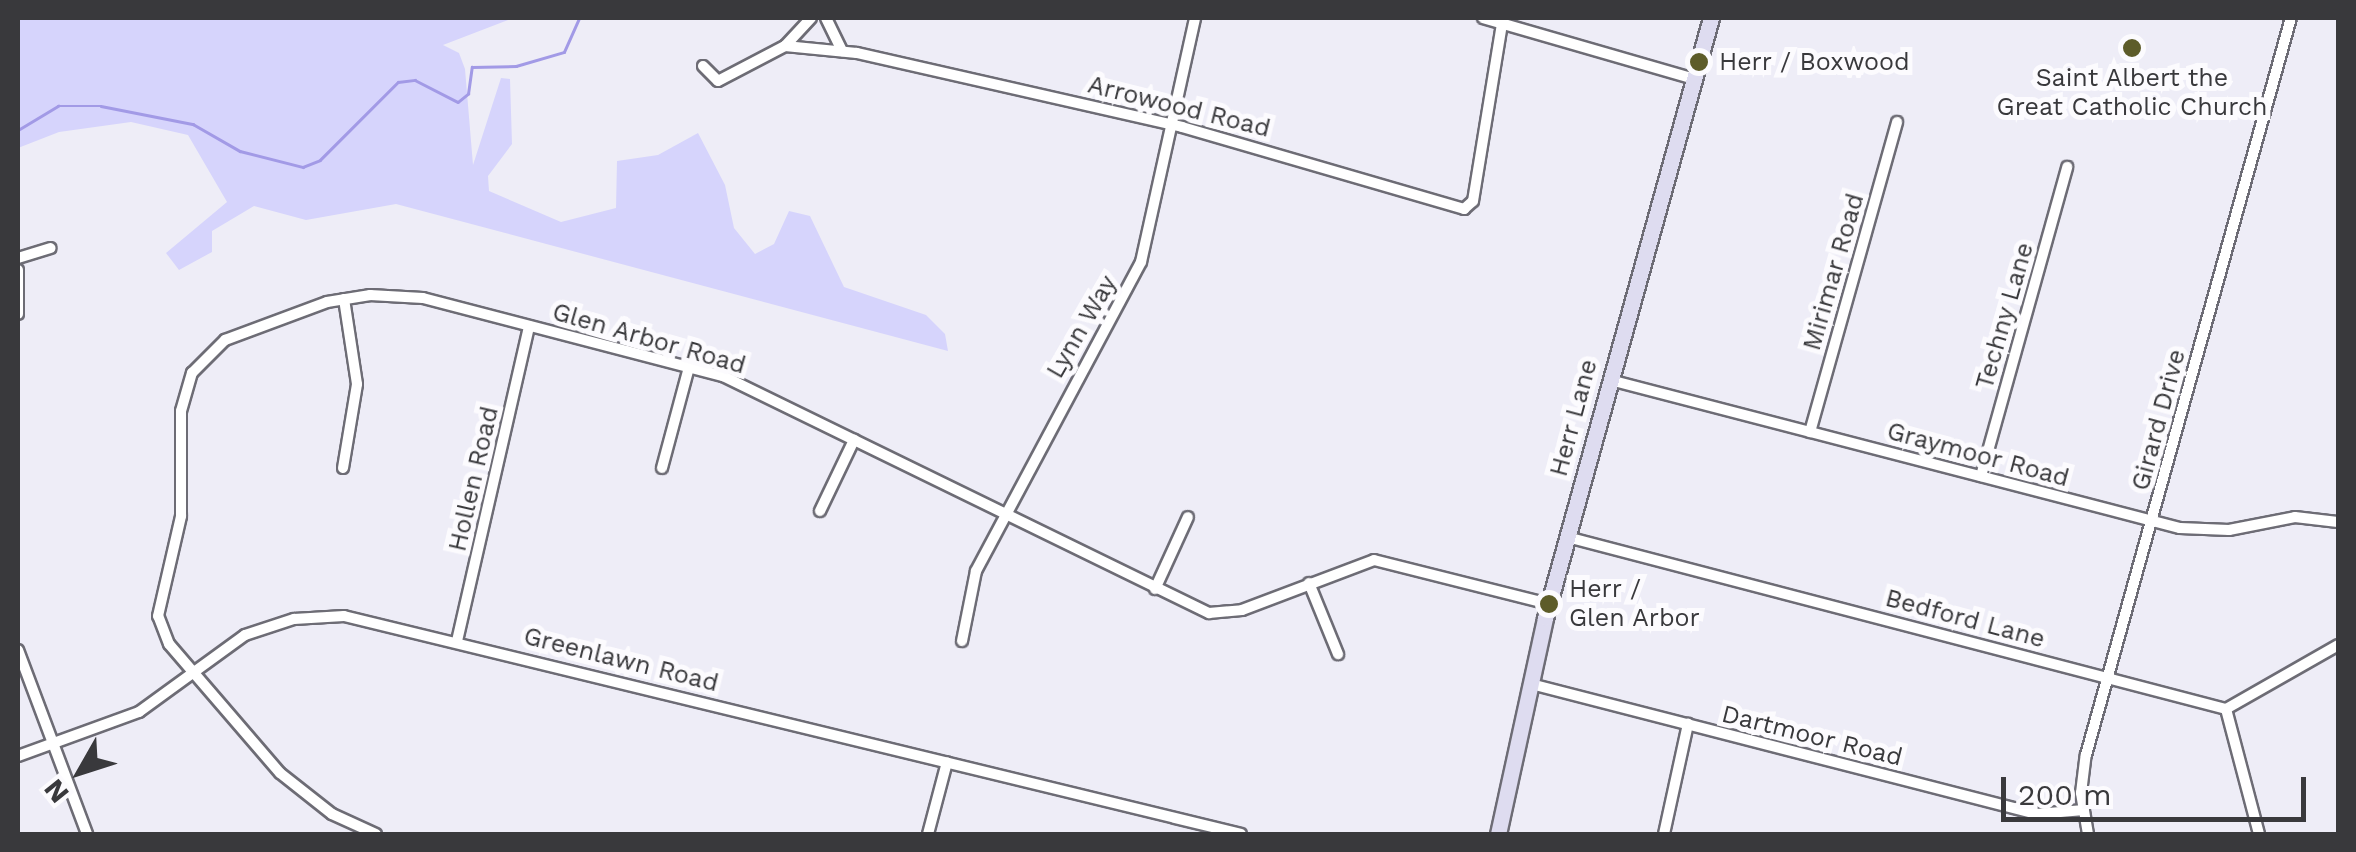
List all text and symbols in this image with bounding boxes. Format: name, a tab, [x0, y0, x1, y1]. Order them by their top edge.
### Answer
marker: Saint Albert the Great Catholic Church	[2121, 37, 2143, 59]
place label: Herr / Boxwood	[1719, 47, 1910, 77]
marker: Herr / Boxwood	[1688, 51, 1710, 73]
place label: Saint Albert the Great Catholic Church	[1997, 64, 2267, 123]
street label: Arrowood Road	[1085, 70, 1273, 144]
street label: Mirimar Road	[1797, 190, 1871, 354]
street label: Techny Lane	[1970, 239, 2040, 393]
street label: Lynn Way	[1040, 270, 1124, 384]
street label: Glen Arbor Road	[548, 297, 750, 381]
street label: Girard Drive	[2126, 346, 2192, 494]
street label: Herr Lane	[1544, 356, 1604, 480]
street label: Hollen Road	[443, 404, 505, 554]
street label: Graymoor Road	[1883, 416, 2073, 494]
place label: Herr / Glen Arbor	[1569, 575, 1701, 634]
street label: Bedford Lane	[1882, 583, 2048, 655]
marker: Herr / Glen Arbor	[1538, 593, 1560, 615]
street label: Greenlawn Road	[520, 621, 722, 699]
street label: Dartmoor Road	[1718, 699, 1906, 773]
north arrow	[30, 722, 130, 822]
scale bar	[2006, 757, 2311, 819]
text: N	[37, 773, 76, 810]
text: 200 m	[2018, 777, 2112, 812]

